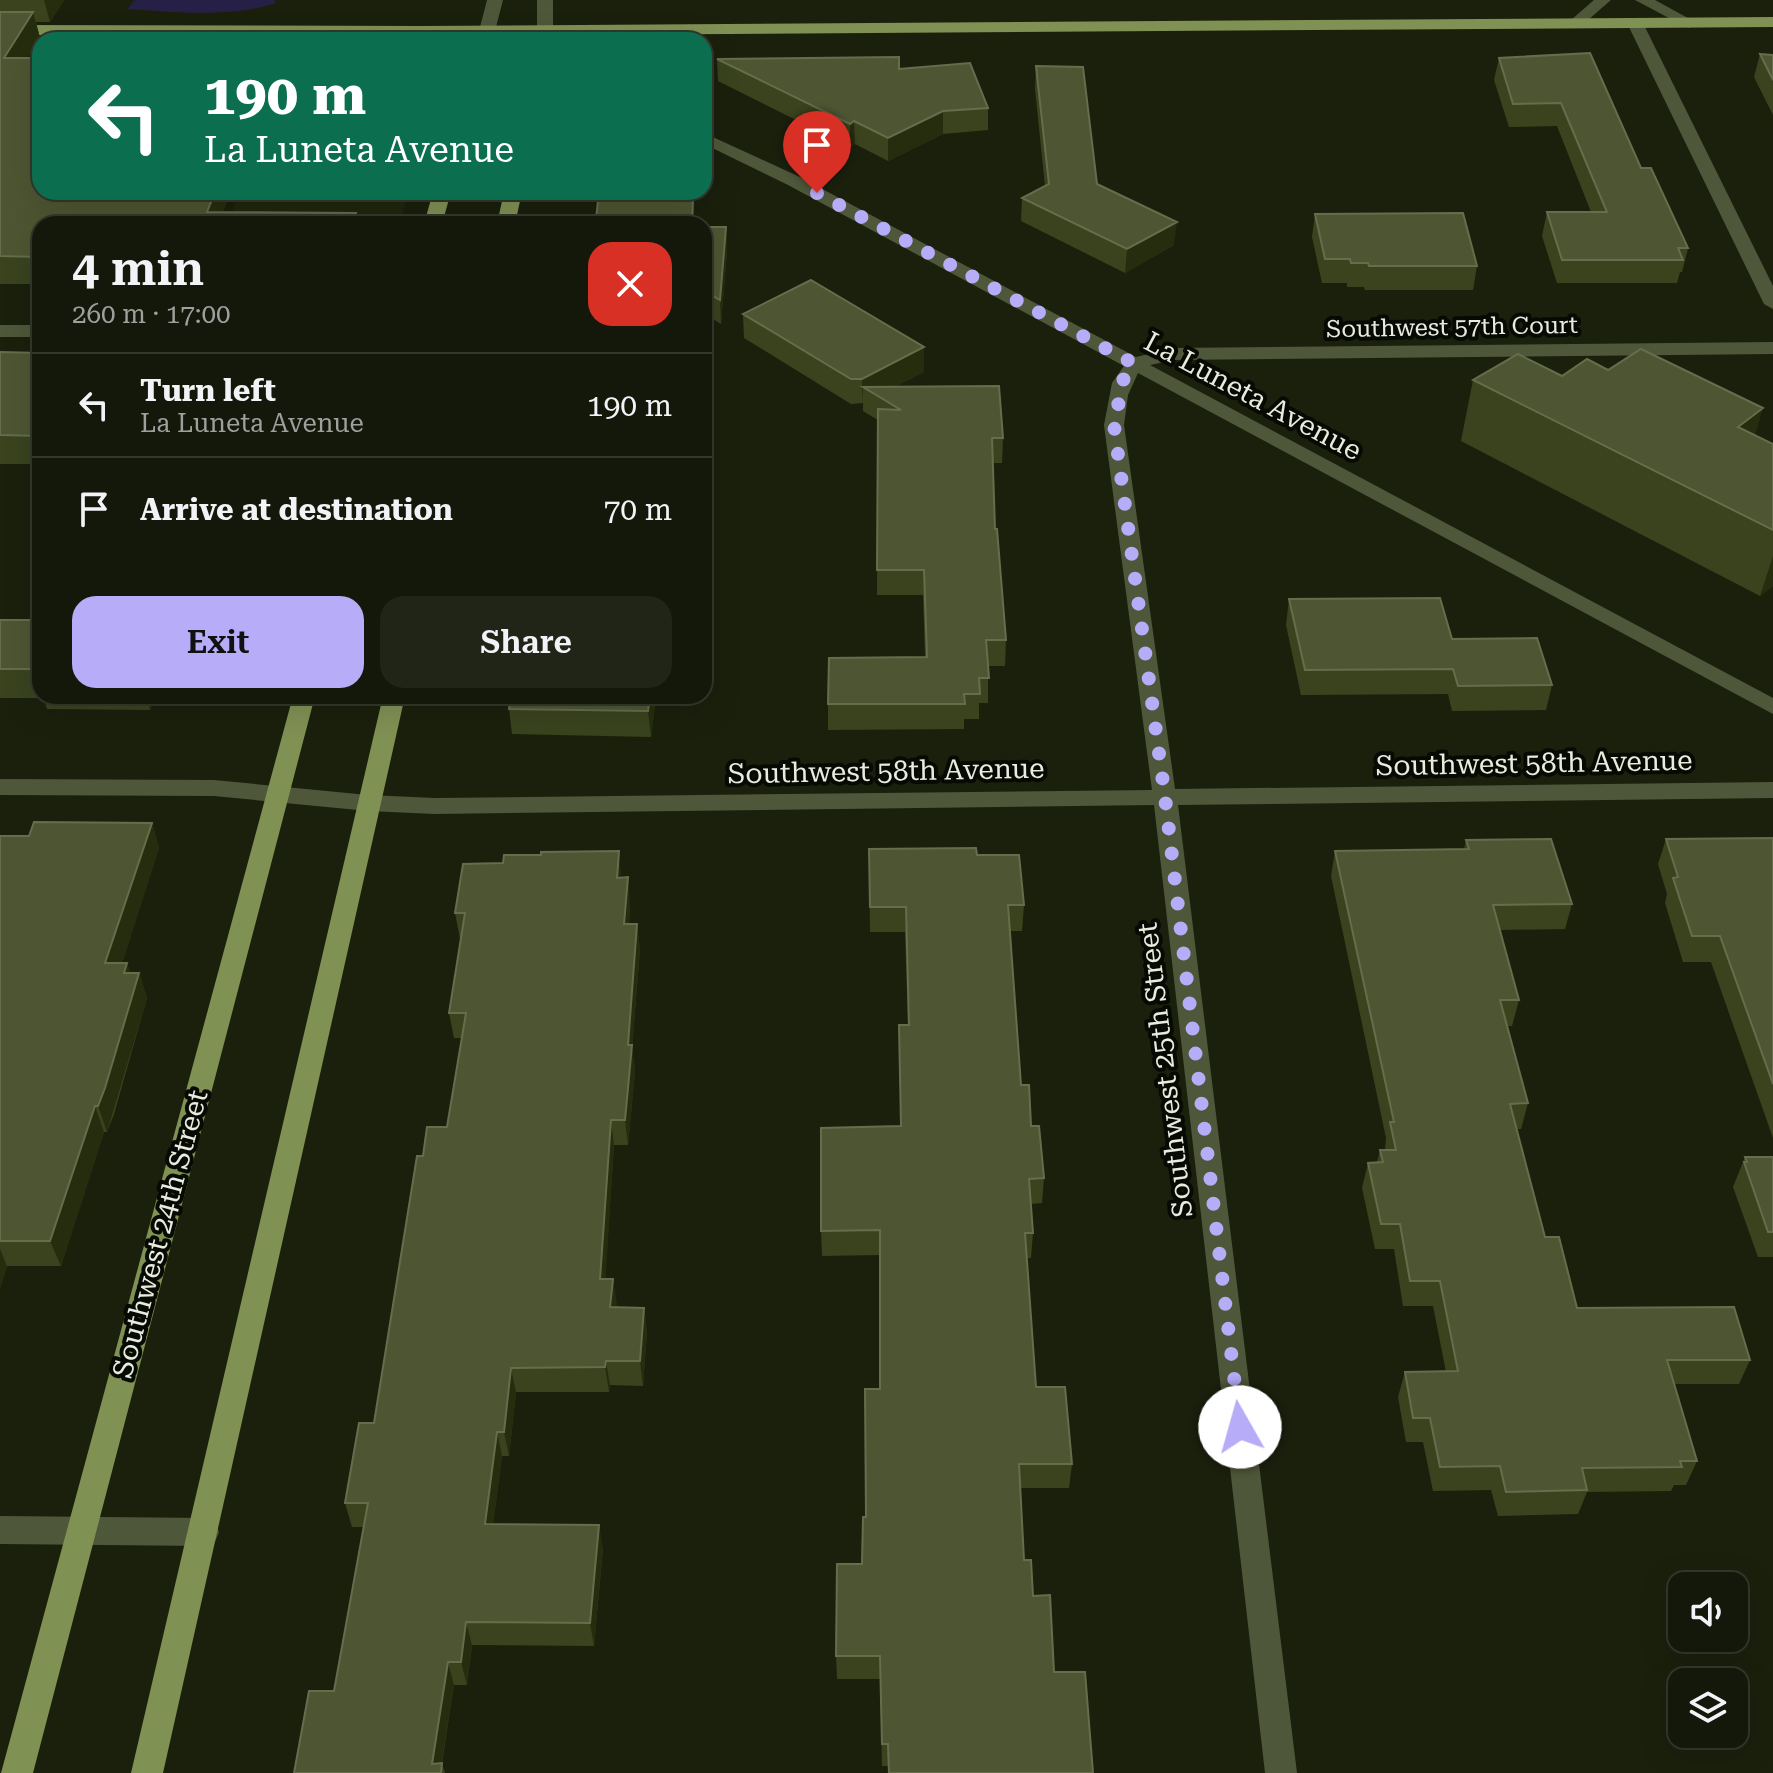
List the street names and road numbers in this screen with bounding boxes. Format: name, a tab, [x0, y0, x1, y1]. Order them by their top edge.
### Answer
street label: Southwest 57th Court	[1326, 311, 1578, 343]
street label: La Luneta Avenue	[1139, 325, 1367, 467]
street label: Southwest 58th Avenue	[1375, 744, 1693, 782]
street label: Southwest 58th Avenue	[727, 752, 1045, 790]
street label: Southwest 25th Street	[1131, 921, 1199, 1219]
street label: Southwest 24th Street	[106, 1086, 214, 1382]

